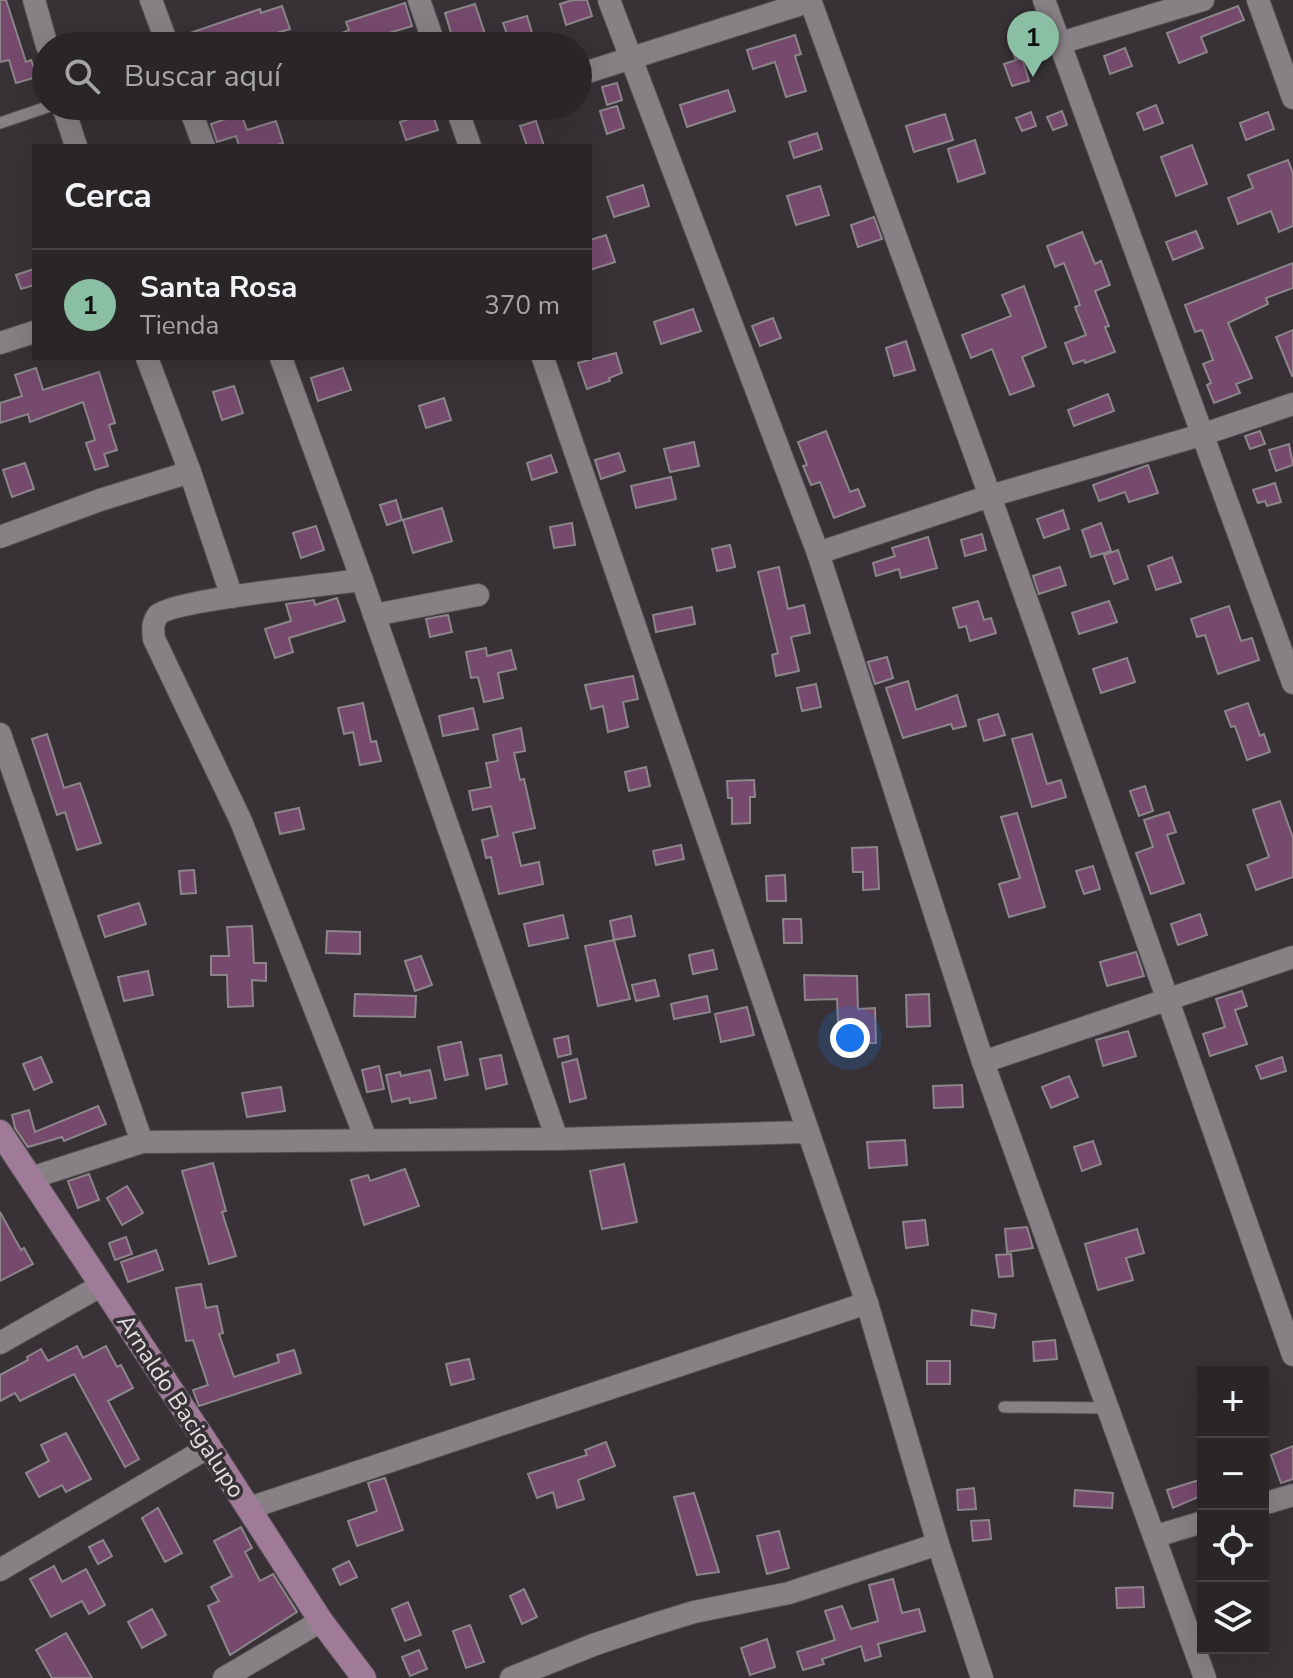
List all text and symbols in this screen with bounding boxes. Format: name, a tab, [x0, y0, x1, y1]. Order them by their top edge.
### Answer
pin: 1	[1007, 11, 1059, 77]
search box	[32, 32, 592, 120]
icon: search	[60, 54, 104, 98]
text: Buscar aquí	[124, 56, 281, 97]
text: Cerca	[64, 173, 152, 219]
text: Santa Rosa	[140, 267, 297, 308]
text: 1	[82, 288, 98, 323]
text: 370 m	[484, 288, 560, 323]
text: Tienda	[140, 308, 219, 343]
your location	[830, 1018, 870, 1058]
street label: Arnaldo Bacigalupo	[110, 1308, 252, 1504]
map controls	[1197, 1366, 1269, 1654]
button: +	[1197, 1366, 1269, 1438]
button: −	[1197, 1438, 1269, 1510]
button: locate	[1197, 1510, 1269, 1582]
button: layers	[1197, 1582, 1269, 1654]

